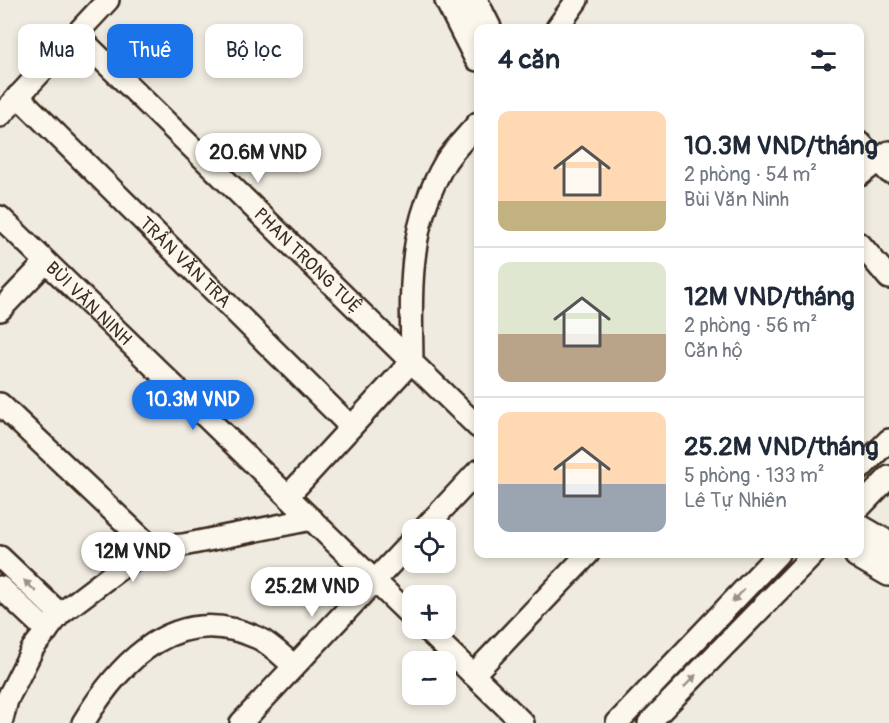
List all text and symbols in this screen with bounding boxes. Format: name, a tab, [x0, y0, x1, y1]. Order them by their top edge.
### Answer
chip: Mua	[18, 24, 95, 78]
chip: Thuê	[107, 24, 193, 78]
chip: Bộ lọc	[205, 24, 303, 78]
text: 4 căn	[498, 44, 560, 76]
icon: filters	[807, 44, 840, 77]
text: 10.3M VND/tháng	[684, 130, 878, 162]
pin: 20.6M VND	[189, 133, 327, 184]
icon: home	[546, 135, 618, 207]
text: 20.6M VND	[209, 140, 307, 165]
text: 2 phòng · 54 m²	[684, 162, 817, 187]
text: Bùi Văn Ninh	[684, 187, 789, 212]
street label: PHAN TRỌNG TUỆ	[249, 203, 366, 318]
street label: TRẦN VĂN TRÀ	[135, 212, 236, 313]
street label: BÙI VĂN NINH	[41, 256, 137, 350]
text: 12M VND/tháng	[684, 281, 854, 313]
icon: home	[546, 286, 618, 358]
text: 2 phòng · 56 m²	[684, 313, 817, 338]
text: Căn hộ	[684, 338, 743, 363]
pin: 10.3M VND	[124, 380, 262, 431]
text: 10.3M VND	[146, 387, 240, 412]
text: 25.2M VND/tháng	[684, 431, 879, 463]
icon: home	[546, 436, 618, 508]
text: 5 phòng · 133 m²	[684, 463, 825, 488]
text: Lê Tự Nhiên	[684, 488, 787, 513]
map controls	[402, 519, 456, 705]
button: locate	[402, 519, 456, 573]
pin: 12M VND	[78, 532, 188, 583]
text: 12M VND	[95, 539, 171, 564]
pin: 25.2M VND	[243, 567, 381, 618]
text: 25.2M VND	[265, 574, 359, 599]
one-way arrow	[24, 579, 38, 593]
button: +	[402, 585, 456, 639]
one-way arrow	[731, 588, 745, 603]
button: −	[402, 651, 456, 705]
one-way arrow	[682, 675, 696, 689]

